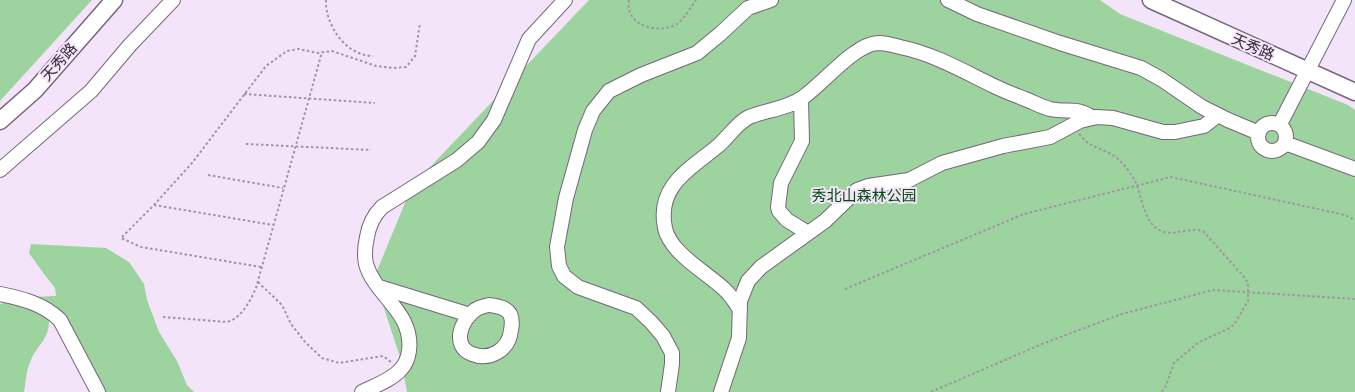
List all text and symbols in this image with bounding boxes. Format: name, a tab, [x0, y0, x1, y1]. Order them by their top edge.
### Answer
street label: 天秀路	[1229, 30, 1277, 64]
street label: 天秀路	[37, 39, 81, 85]
park label: 秀北山森林公园	[811, 187, 917, 205]

